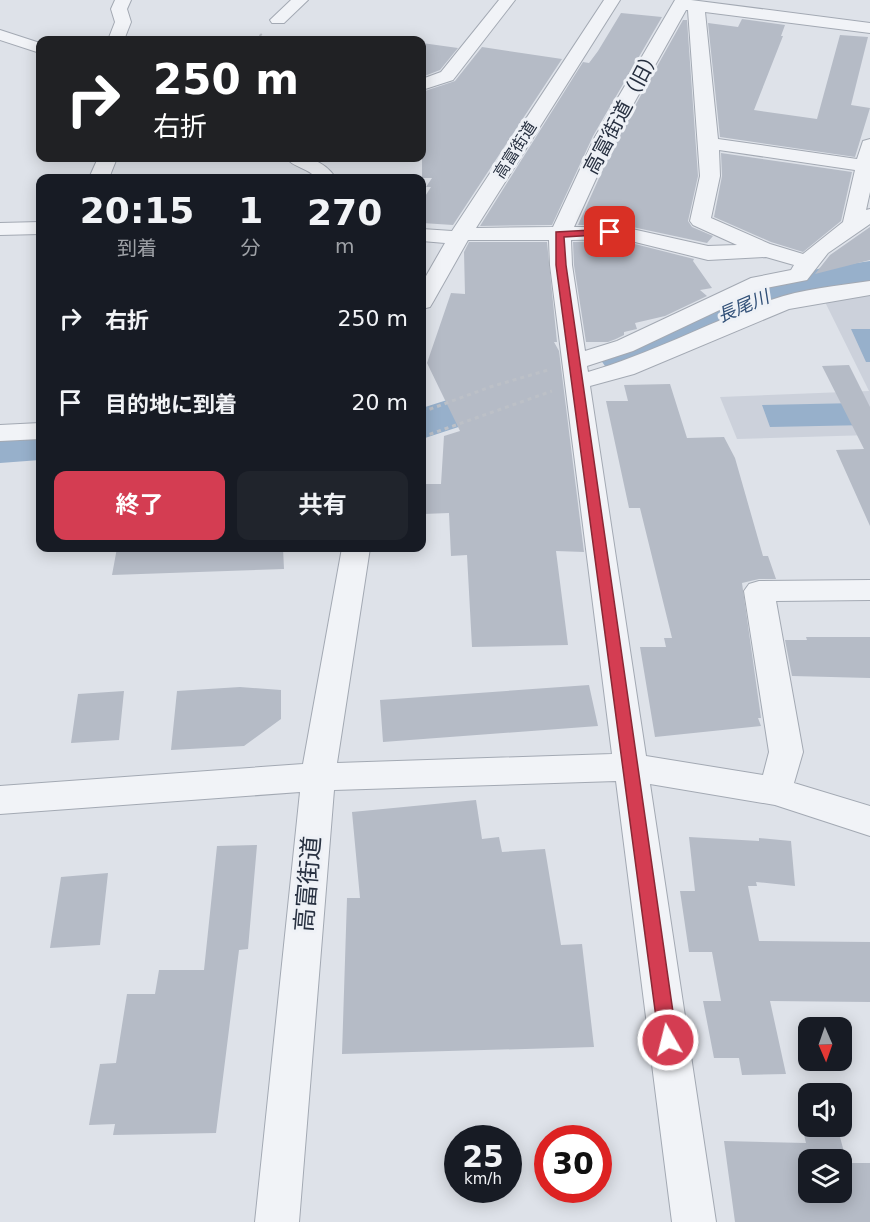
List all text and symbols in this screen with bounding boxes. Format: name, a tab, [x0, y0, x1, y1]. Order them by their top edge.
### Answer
street label: 高富街道（旧）	[579, 44, 665, 178]
text: 250 m	[153, 55, 299, 104]
icon: right	[54, 60, 132, 138]
text: 右折	[153, 111, 207, 142]
street label: 高富街道	[490, 118, 540, 182]
text: 20:15	[80, 190, 194, 231]
text: 1	[238, 190, 263, 231]
text: 270	[307, 192, 382, 233]
pin	[584, 206, 635, 257]
icon: arrive	[593, 215, 626, 248]
text: m	[335, 234, 354, 258]
text: 到着	[117, 236, 157, 260]
text: 分	[241, 236, 261, 260]
water label: 長尾川	[714, 285, 774, 326]
icon: right	[54, 302, 87, 335]
text: 250 m	[338, 306, 408, 331]
text: 右折	[105, 308, 149, 333]
icon: arrive	[54, 386, 87, 419]
text: 20 m	[352, 390, 408, 415]
text: 目的地に到着	[105, 392, 237, 417]
button: 終了	[54, 471, 225, 540]
button: 共有	[237, 471, 408, 540]
street label: 高富街道	[290, 835, 326, 933]
position arrow	[636, 1008, 700, 1072]
north arrow	[798, 1017, 852, 1071]
map controls	[798, 1017, 852, 1203]
button: sound	[798, 1083, 852, 1137]
speed limit sign: 30	[534, 1125, 612, 1203]
text: 25	[462, 1139, 504, 1174]
button: layers	[798, 1149, 852, 1203]
text: km/h	[464, 1170, 502, 1188]

